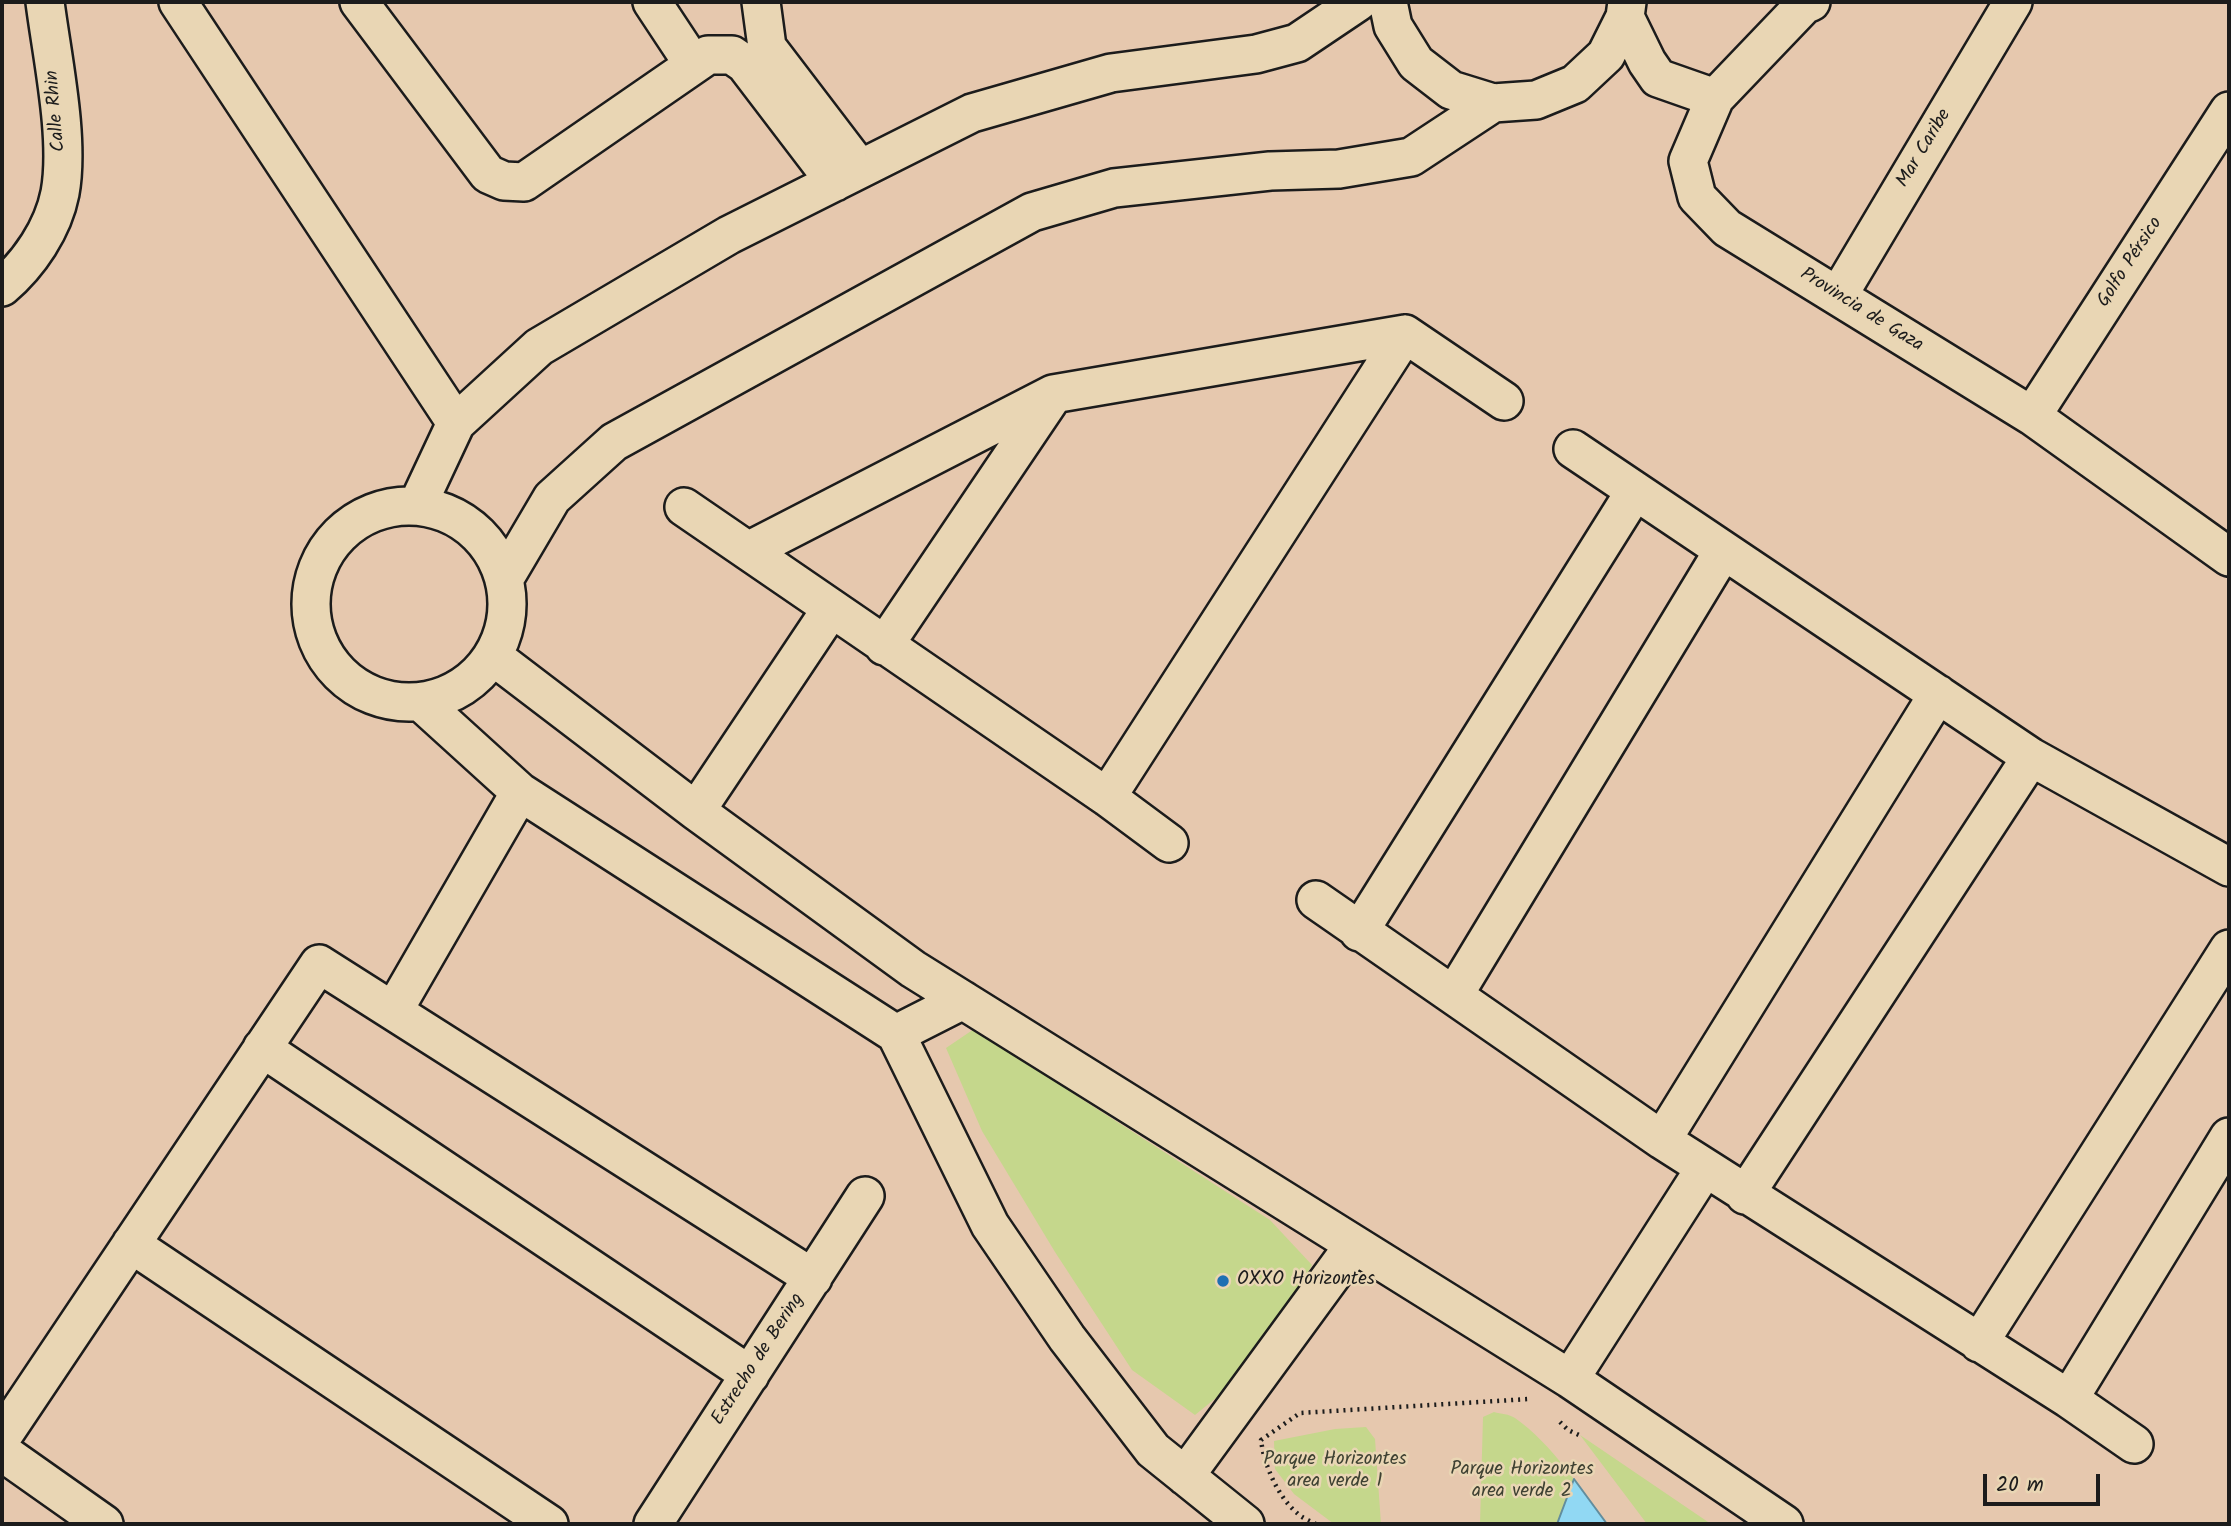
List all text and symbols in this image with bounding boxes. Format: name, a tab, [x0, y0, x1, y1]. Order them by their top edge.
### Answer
street label: Calle Rhin	[42, 69, 72, 153]
street label: Mar Caribe	[1893, 106, 1957, 192]
street label: Golfo Pérsico	[2093, 214, 2169, 312]
street label: Provincia de Gaza	[1795, 264, 1927, 358]
place label: OXXO Horizontes	[1237, 1270, 1375, 1292]
marker: OXXO Horizontes	[1215, 1273, 1231, 1289]
street label: Estrecho de Bering	[708, 1290, 810, 1430]
park label: Parque Horizontes area verde 1	[1263, 1450, 1407, 1494]
park label: Parque Horizontes area verde 2	[1450, 1460, 1594, 1504]
scale bar	[1986, 1460, 2103, 1504]
text: 20 m	[1996, 1469, 2044, 1502]

